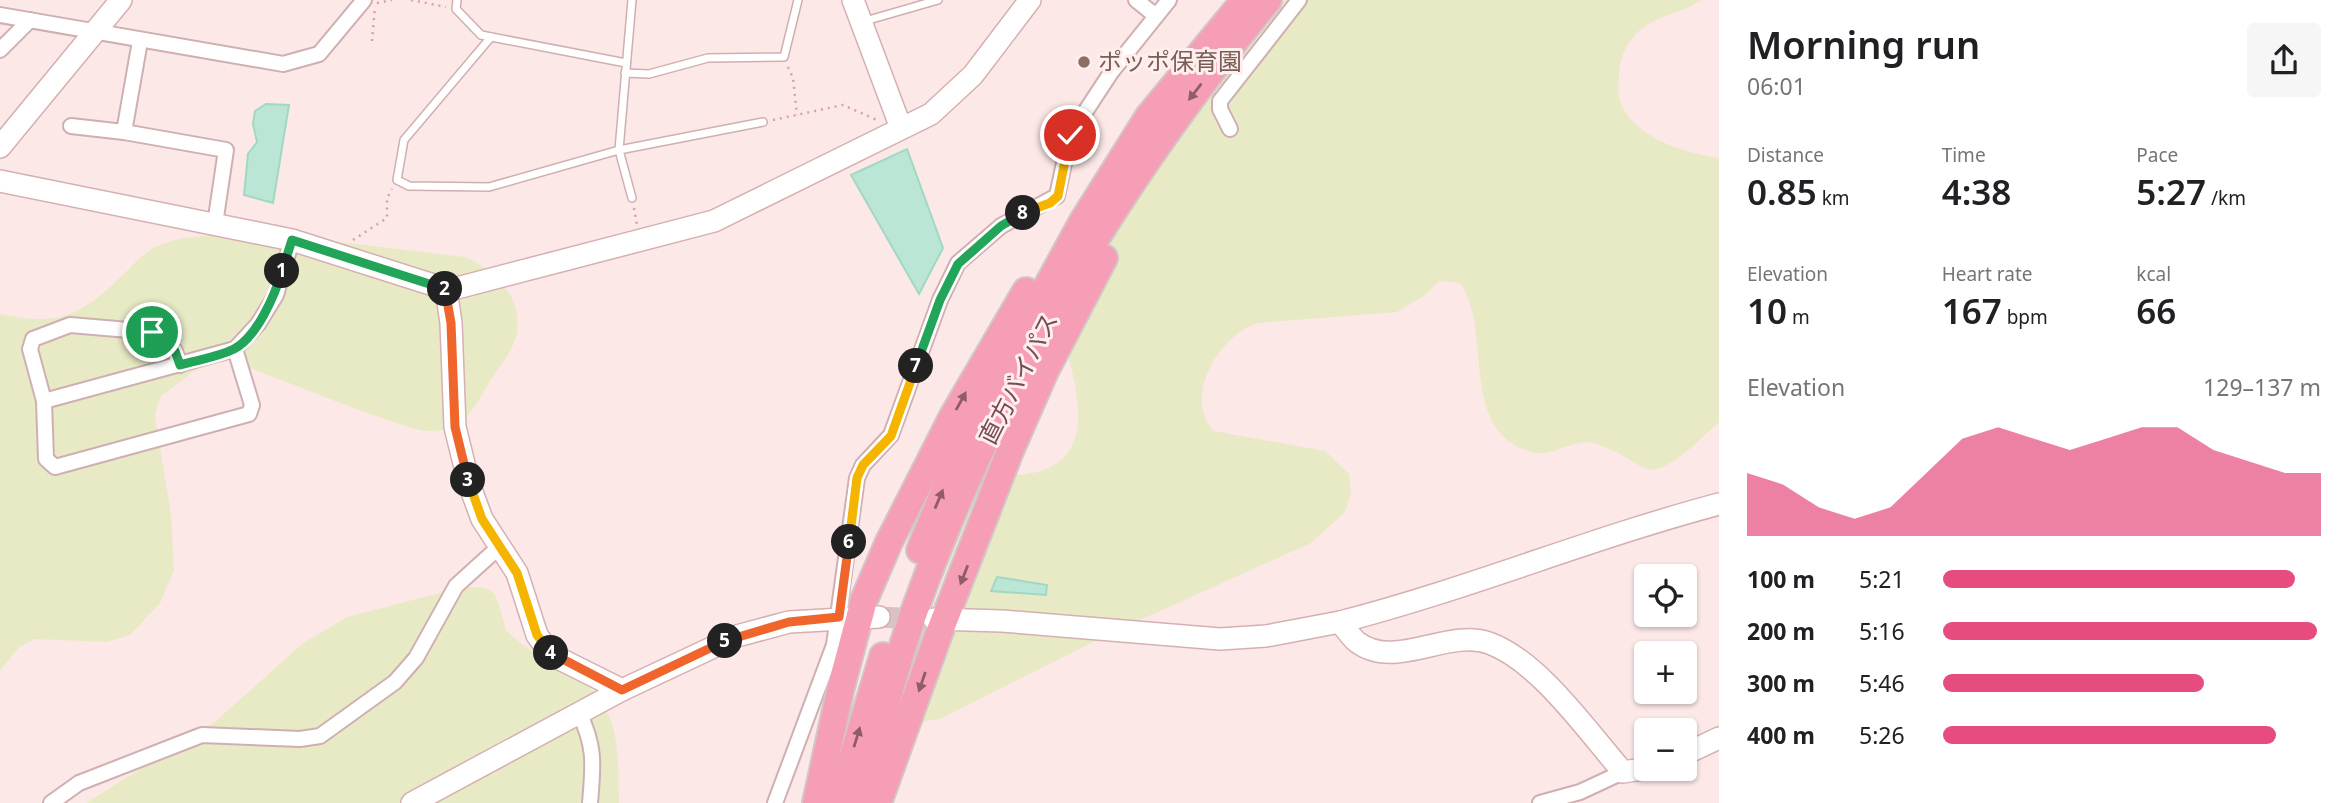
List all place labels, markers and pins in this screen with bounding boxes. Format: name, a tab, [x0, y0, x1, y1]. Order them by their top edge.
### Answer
place label: ポッポ保育園	[1098, 44, 1242, 77]
marker: ポッポ保育園	[1076, 54, 1092, 70]
pin	[1040, 105, 1100, 165]
pin: 8	[1006, 196, 1040, 230]
pin: 1	[264, 254, 300, 288]
pin: 2	[428, 272, 462, 306]
pin	[122, 302, 182, 362]
pin: 7	[898, 348, 934, 384]
pin: 3	[450, 462, 486, 498]
pin: 6	[832, 524, 866, 560]
pin: 5	[708, 624, 742, 658]
pin: 4	[534, 636, 568, 670]

